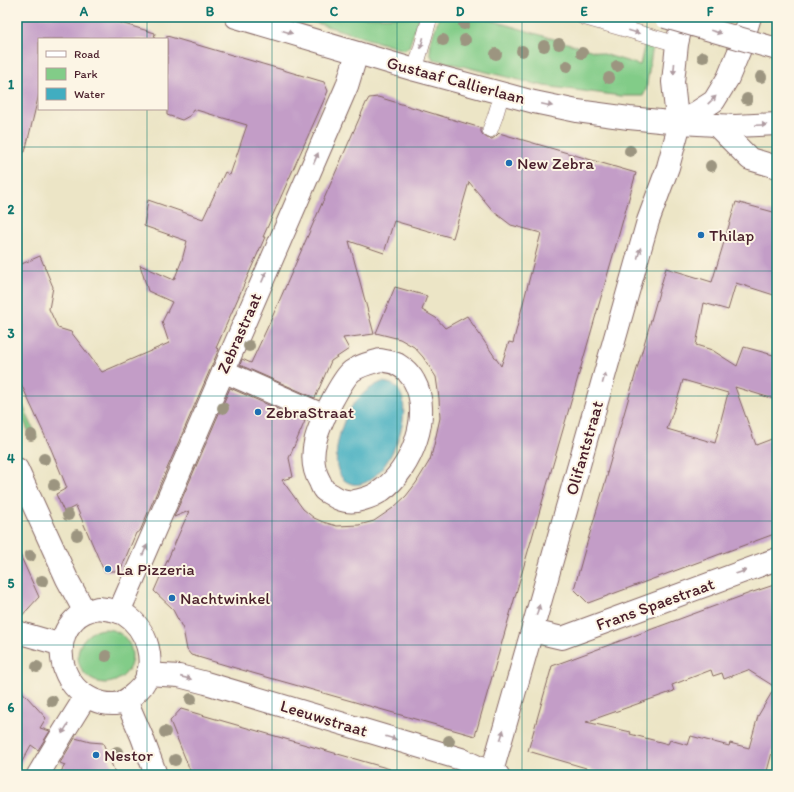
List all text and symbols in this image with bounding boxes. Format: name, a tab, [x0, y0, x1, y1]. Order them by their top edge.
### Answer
text: A	[79, 4, 89, 19]
text: B	[206, 4, 215, 19]
text: C	[330, 4, 339, 19]
text: D	[456, 4, 465, 19]
text: E	[580, 4, 588, 19]
text: F	[707, 4, 714, 19]
one-way arrow	[281, 29, 293, 35]
one-way arrow	[628, 29, 640, 35]
one-way arrow	[709, 29, 722, 35]
one-way arrow	[419, 37, 425, 50]
legend	[38, 38, 168, 110]
text: Road	[74, 47, 100, 61]
street label: Gustaaf Callierlaan	[385, 52, 527, 108]
one-way arrow	[671, 63, 678, 75]
text: Park	[74, 67, 98, 81]
text: 1	[8, 77, 14, 92]
text: Water	[74, 87, 105, 101]
one-way arrow	[707, 96, 717, 105]
one-way arrow	[541, 102, 553, 108]
one-way arrow	[755, 122, 768, 128]
one-way arrow	[313, 151, 319, 163]
place label: New Zebra	[517, 153, 594, 173]
marker: New Zebra	[504, 158, 514, 168]
text: 2	[8, 202, 15, 217]
place label: Thilap	[709, 225, 754, 245]
marker: Thilap	[696, 230, 706, 240]
one-way arrow	[637, 246, 643, 259]
one-way arrow	[261, 271, 267, 282]
street label: Zebrastraat	[212, 290, 266, 376]
text: 3	[7, 326, 15, 341]
one-way arrow	[601, 371, 607, 383]
street label: Olifantstraat	[561, 398, 607, 497]
place label: ZebraStraat	[266, 402, 355, 422]
marker: ZebraStraat	[253, 407, 263, 417]
text: 4	[7, 451, 15, 466]
one-way arrow	[142, 545, 148, 556]
place label: La Pizzeria	[116, 559, 195, 579]
marker: La Pizzeria	[103, 564, 113, 574]
one-way arrow	[735, 569, 747, 575]
street label: Frans Spaestraat	[593, 573, 717, 635]
text: 5	[8, 576, 15, 591]
place label: Nachtwinkel	[180, 588, 270, 608]
marker: Nachtwinkel	[167, 593, 177, 603]
one-way arrow	[535, 604, 541, 616]
one-way arrow	[180, 675, 192, 681]
street label: Leeuwstraat	[278, 695, 371, 741]
text: 6	[8, 700, 15, 715]
one-way arrow	[61, 724, 69, 734]
one-way arrow	[499, 729, 505, 741]
one-way arrow	[386, 735, 398, 741]
place label: Nestor	[104, 745, 153, 765]
marker: Nestor	[91, 750, 101, 760]

